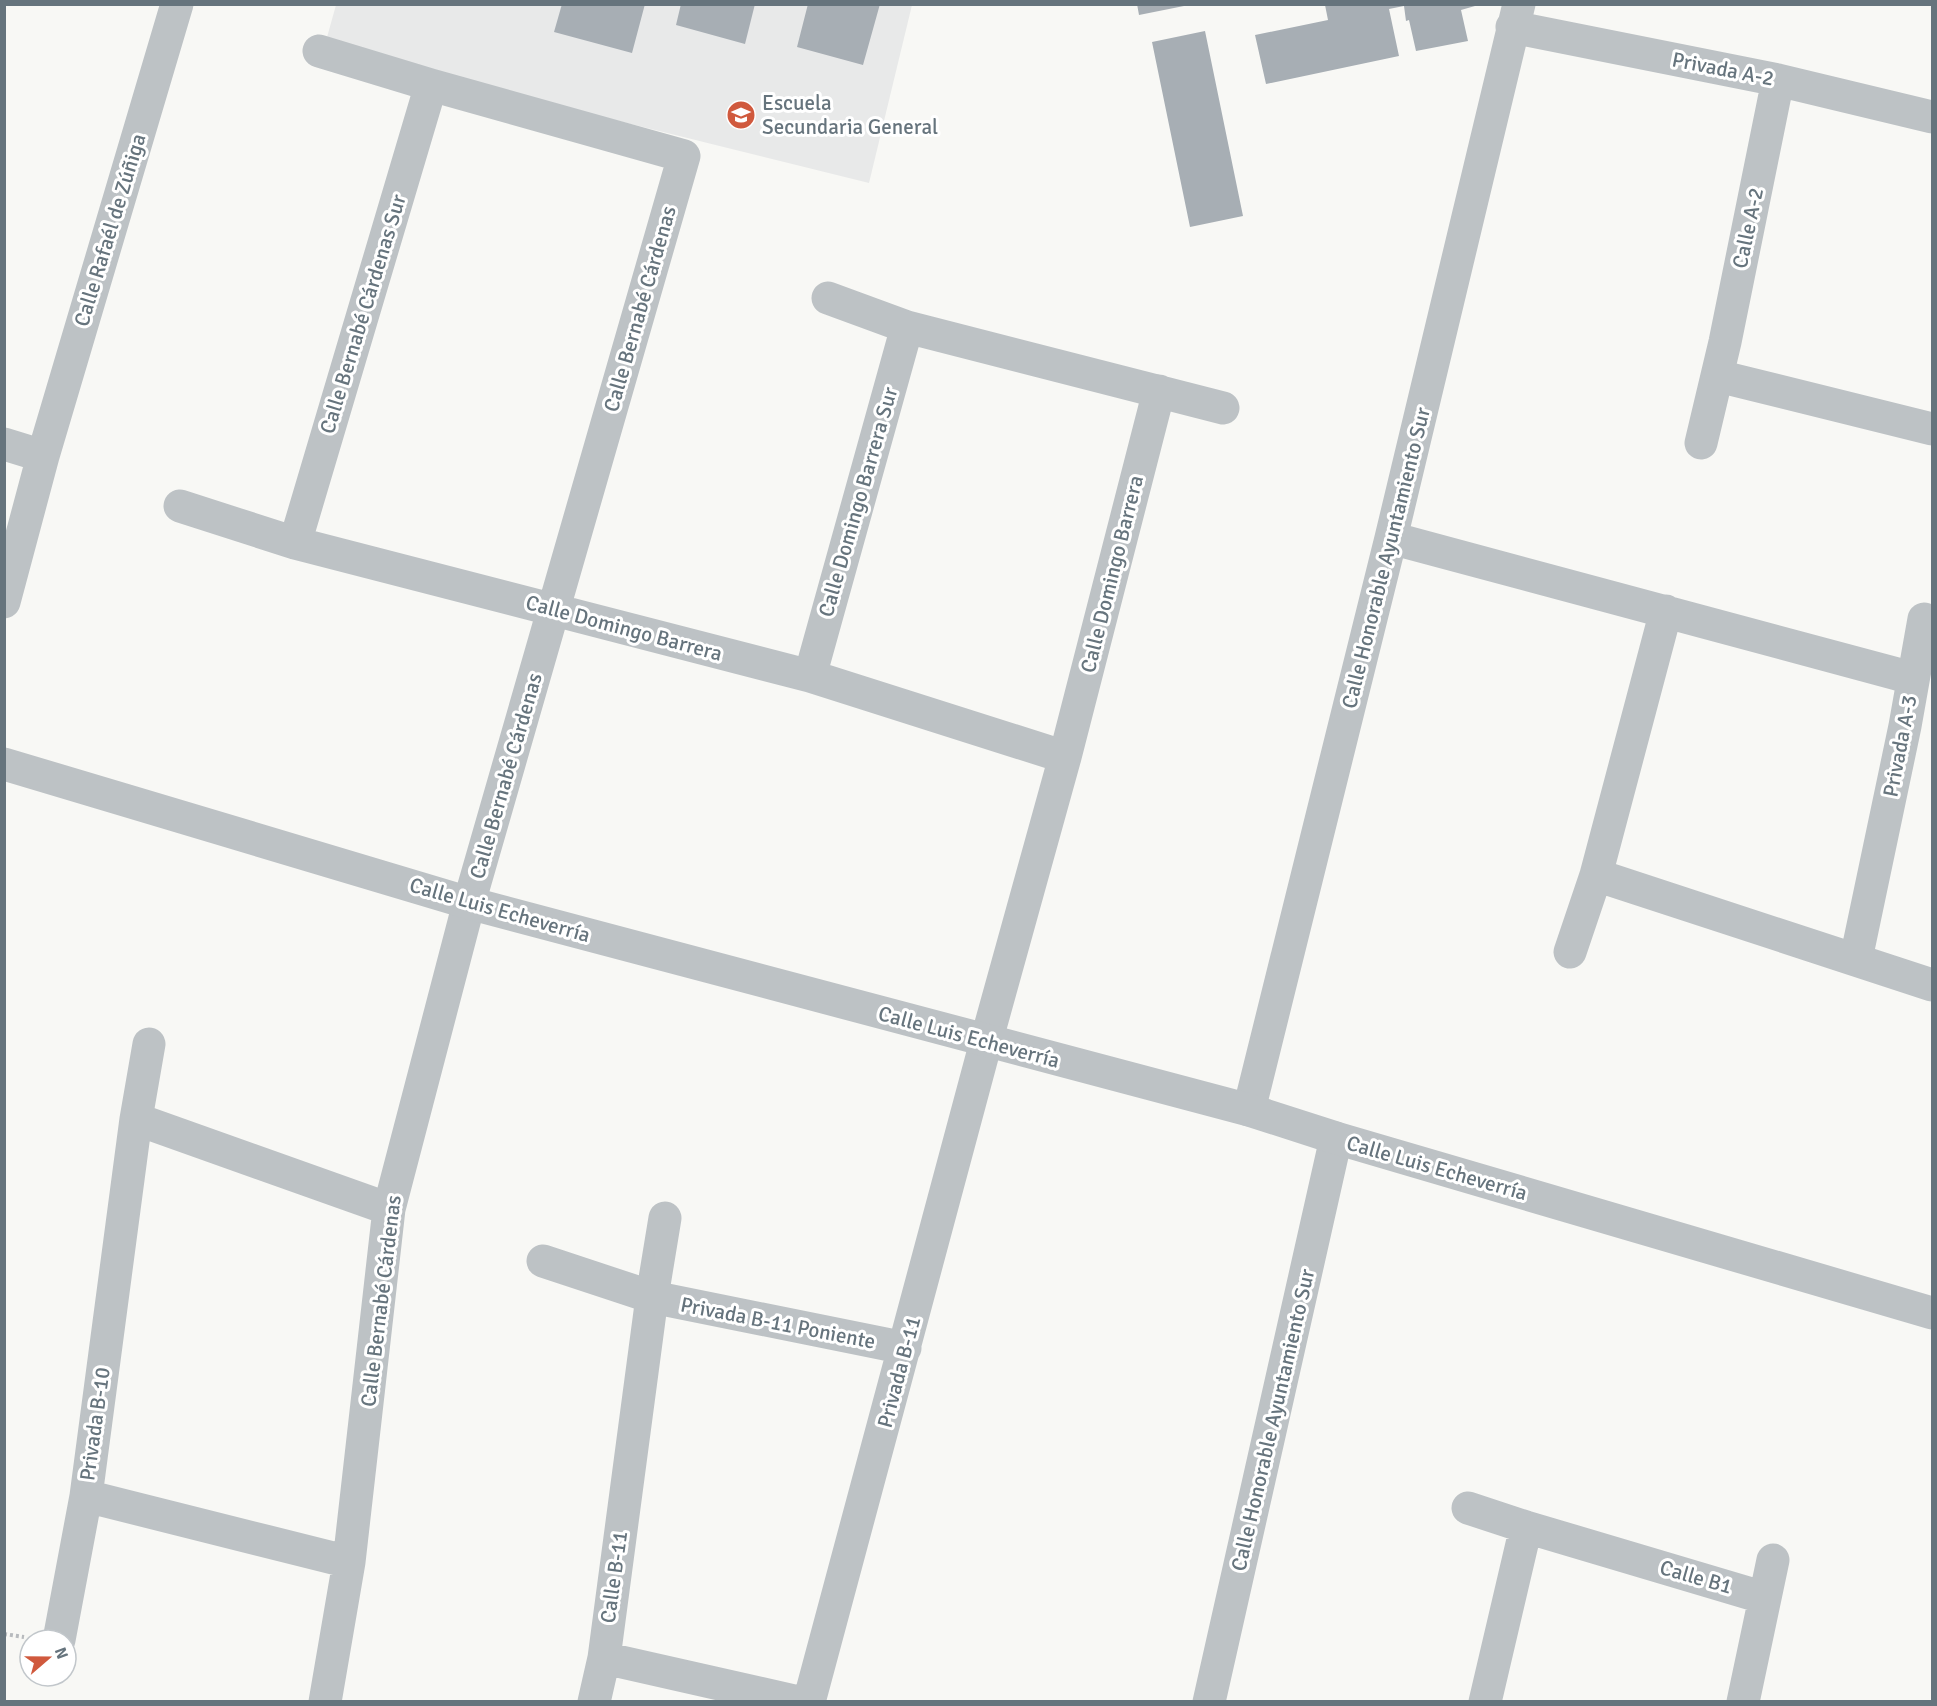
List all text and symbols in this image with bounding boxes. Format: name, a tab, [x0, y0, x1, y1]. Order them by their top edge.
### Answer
street label: Privada A-2	[1670, 46, 1776, 92]
place label: Escuela Secundaria General	[762, 90, 938, 140]
school or university icon: Escuela Secundaria General	[725, 99, 757, 131]
street label: Calle Rafaél de Zúñiga	[68, 131, 152, 329]
street label: Calle A-2	[1727, 185, 1769, 271]
street label: Calle Bernabé Cárdenas Sur	[314, 191, 412, 437]
street label: Calle Bernabé Cárdenas	[598, 203, 682, 415]
street label: Calle Domingo Barrera Sur	[813, 384, 903, 620]
street label: Calle Honorable Ayuntamiento Sur	[1336, 405, 1436, 711]
street label: Calle Domingo Barrera	[1075, 473, 1149, 675]
street label: Calle Domingo Barrera	[523, 589, 725, 667]
street label: Calle Bernabé Cárdenas	[464, 670, 548, 882]
street label: Privada A-3	[1877, 693, 1923, 799]
street label: Calle Luis Echeverría	[407, 872, 593, 948]
street label: Calle Luis Echeverría	[875, 1000, 1063, 1074]
street label: Calle Luis Echeverría	[1344, 1130, 1530, 1206]
street label: Calle Bernabé Cárdenas	[355, 1194, 407, 1408]
street label: Calle Honorable Ayuntamiento Sur	[1226, 1266, 1321, 1574]
street label: Privada B-11 Poniente	[678, 1291, 878, 1355]
street label: Privada B-11	[872, 1313, 926, 1431]
street label: Privada B-10	[74, 1366, 116, 1482]
street label: Calle B-11	[595, 1529, 633, 1625]
street label: Calle B1	[1657, 1554, 1735, 1600]
north arrow	[18, 1628, 78, 1688]
text: N	[50, 1645, 72, 1662]

